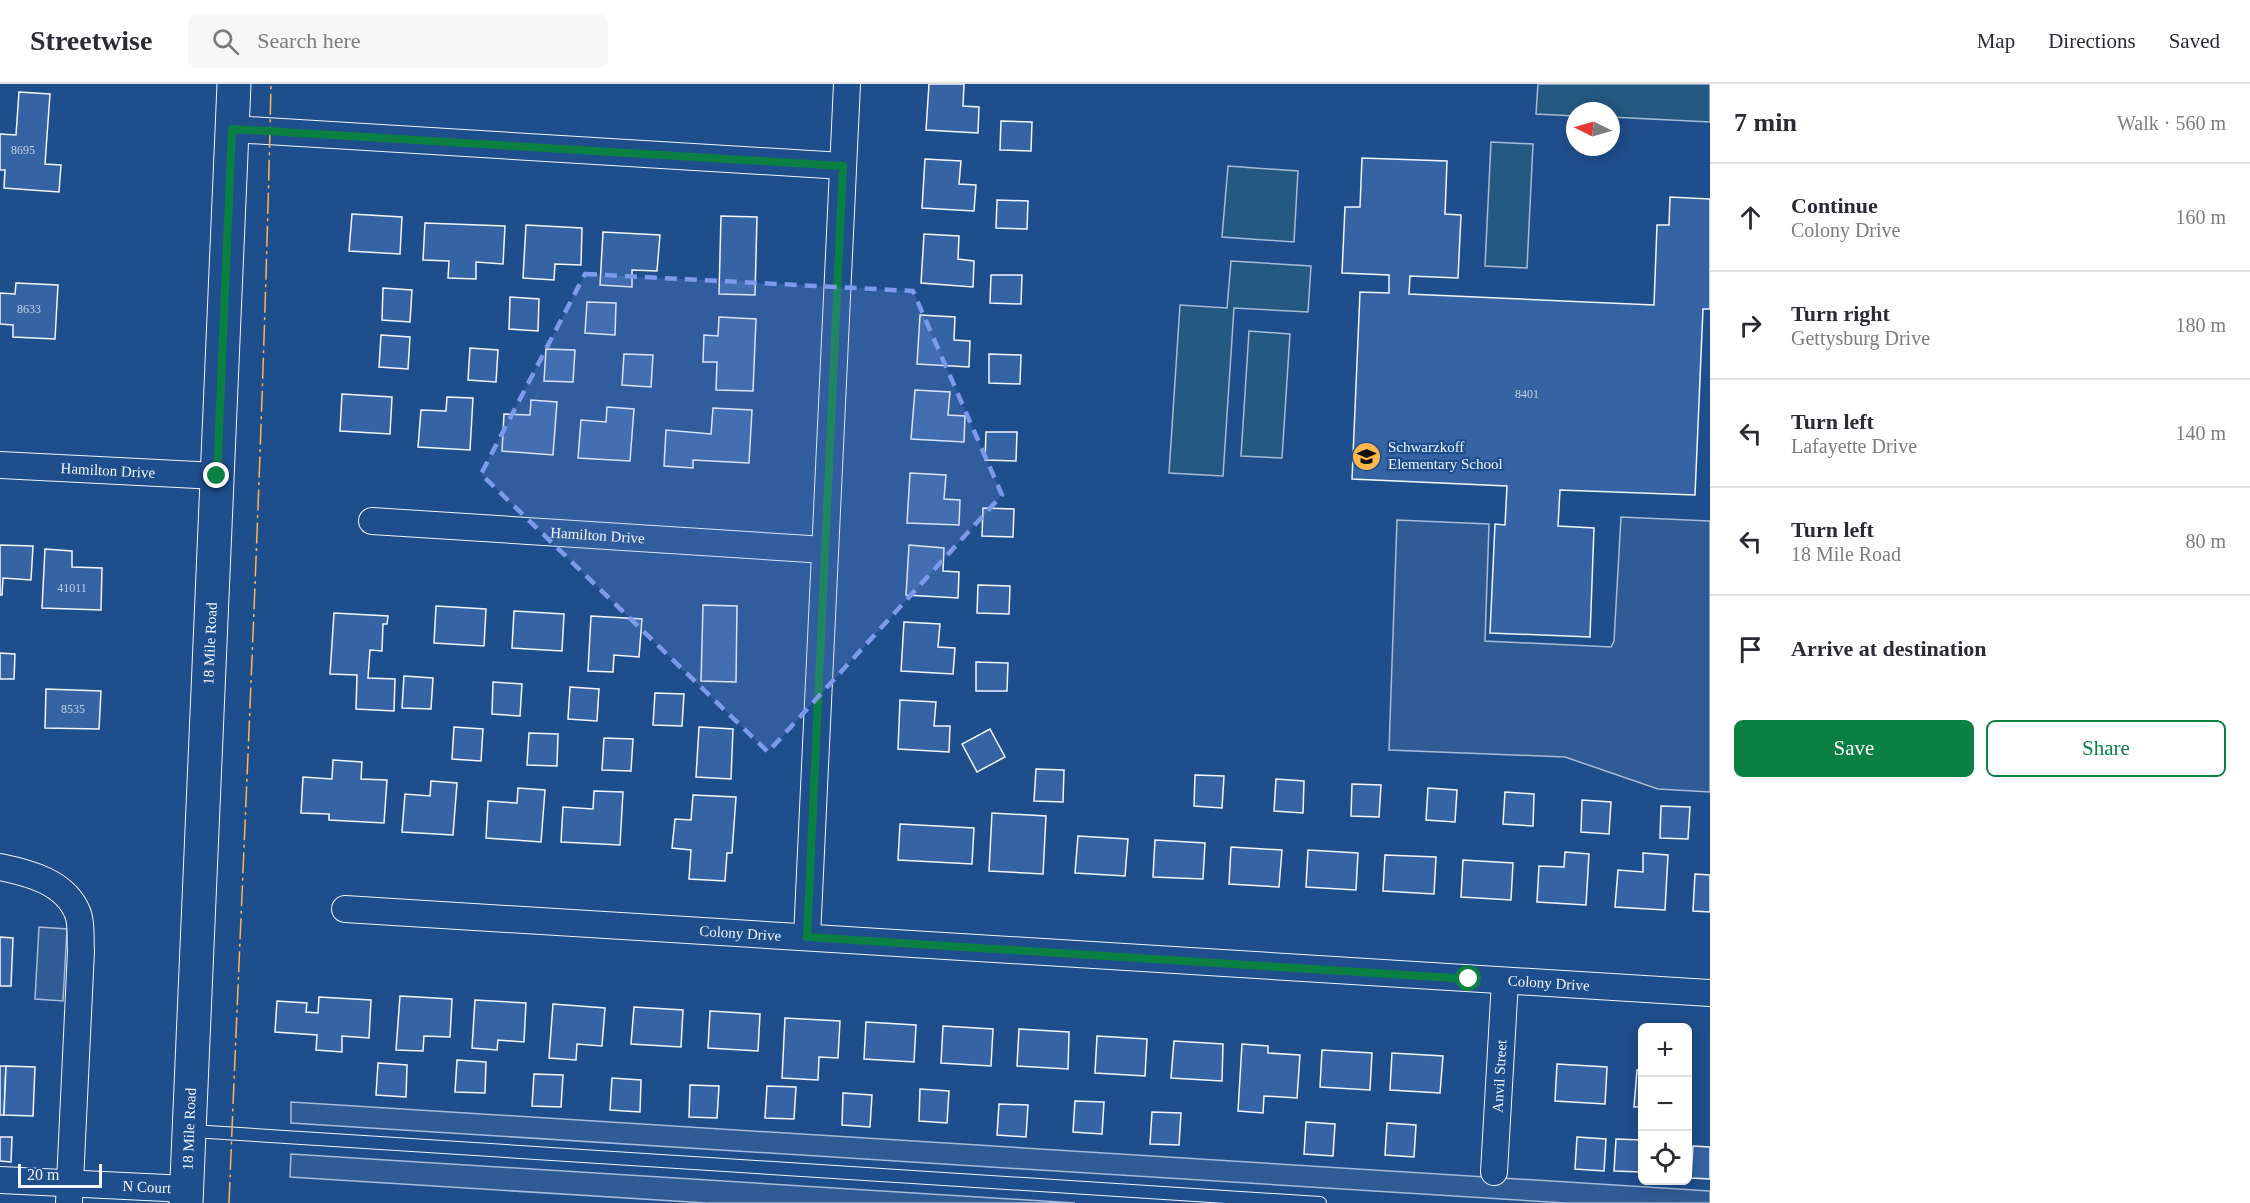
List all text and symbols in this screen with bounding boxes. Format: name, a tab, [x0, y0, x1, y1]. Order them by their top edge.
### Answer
search box	[188, 14, 608, 68]
text: Streetwise	[30, 25, 152, 56]
icon: search	[209, 25, 242, 58]
text: Search here	[257, 28, 361, 53]
text: Map	[1977, 29, 2015, 53]
text: Directions	[2048, 29, 2136, 53]
text: Saved	[2169, 29, 2220, 53]
north arrow	[1566, 102, 1620, 156]
text: 7 min	[1734, 108, 1797, 137]
text: Walk · 560 m	[2117, 112, 2226, 134]
house number: 8695	[11, 143, 35, 157]
text: Continue	[1791, 193, 1878, 218]
icon: ahead	[1734, 201, 1767, 234]
text: 160 m	[2175, 206, 2226, 228]
text: Colony Drive	[1791, 219, 1900, 241]
text: Turn right	[1791, 301, 1890, 326]
house number: 8633	[17, 302, 41, 316]
icon: right	[1734, 309, 1767, 342]
text: 180 m	[2175, 314, 2226, 336]
text: Gettysburg Drive	[1791, 327, 1930, 349]
house number: 8401	[1515, 387, 1539, 401]
text: Turn left	[1791, 409, 1874, 434]
icon: left	[1734, 417, 1767, 450]
text: 140 m	[2175, 422, 2226, 444]
text: Lafayette Drive	[1791, 435, 1917, 457]
place label: Schwarzkoff Elementary School	[1388, 439, 1503, 472]
school or university icon: Schwarzkoff Elementary School	[1351, 440, 1383, 472]
street label: Hamilton Drive	[60, 460, 156, 481]
route end	[203, 462, 229, 488]
text: Turn left	[1791, 517, 1874, 542]
street label: Hamilton Drive	[550, 524, 646, 546]
icon: left	[1734, 525, 1767, 558]
text: 80 m	[2185, 530, 2226, 552]
text: 18 Mile Road	[1791, 543, 1901, 565]
house number: 41011	[57, 581, 87, 595]
street label: 18 Mile Road	[200, 601, 220, 685]
icon: arrive	[1734, 633, 1767, 666]
text: Arrive at destination	[1791, 636, 1987, 661]
house number: 8535	[61, 702, 85, 716]
button: Save	[1734, 720, 1974, 777]
button: Share	[1986, 720, 2226, 777]
street label: Colony Drive	[699, 923, 782, 944]
route start	[1455, 965, 1481, 991]
street label: Colony Drive	[1507, 973, 1591, 994]
map controls	[1638, 1023, 1692, 1185]
button: +	[1638, 1023, 1692, 1077]
street label: Anvil Street	[1489, 1038, 1510, 1113]
button: −	[1638, 1077, 1692, 1131]
street label: 18 Mile Road	[179, 1087, 199, 1171]
button: locate	[1638, 1131, 1692, 1185]
scale bar	[18, 1161, 102, 1188]
text: 20 m	[27, 1166, 59, 1183]
street label: N Court	[122, 1178, 172, 1196]

